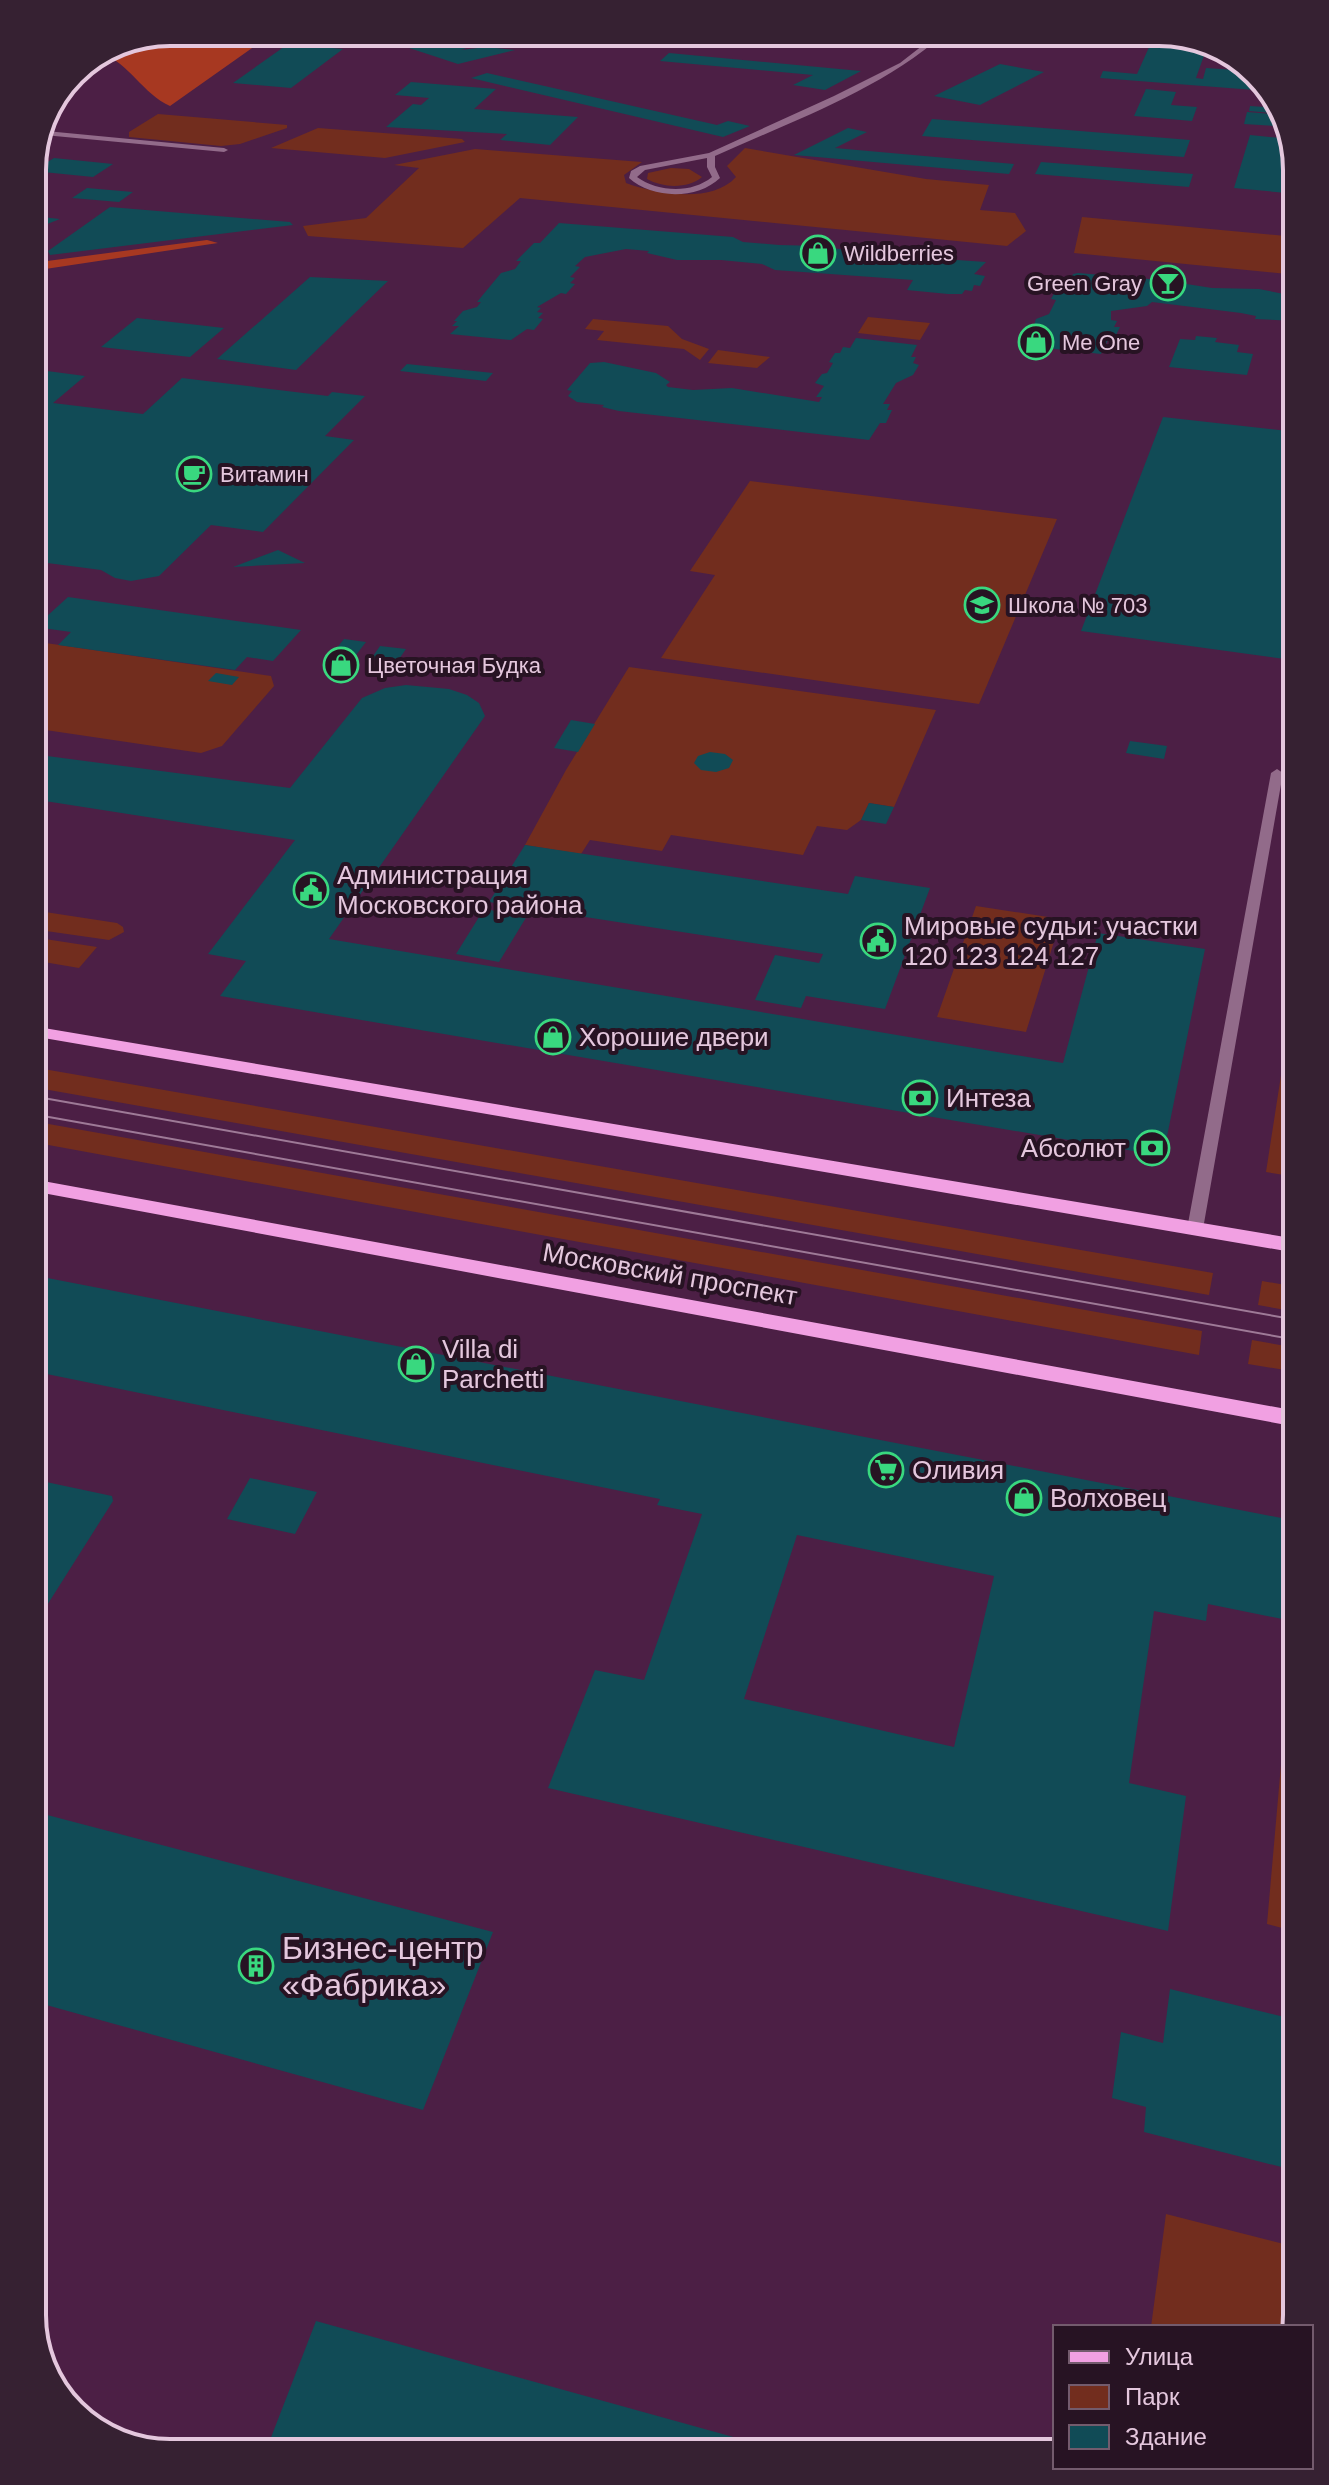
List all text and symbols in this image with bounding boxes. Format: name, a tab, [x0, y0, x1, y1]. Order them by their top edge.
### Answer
shop icon: Wildberries	[799, 234, 837, 272]
place label: Wildberries	[844, 241, 954, 266]
bar icon: Green Gray	[1149, 264, 1187, 302]
place label: Green Gray	[1027, 271, 1142, 296]
shop icon: Me One	[1017, 323, 1055, 361]
place label: Me One	[1062, 330, 1140, 355]
cafe icon: Витамин	[175, 455, 213, 493]
place label: Витамин	[220, 462, 309, 487]
school or university icon: Школа № 703	[963, 586, 1001, 624]
place label: Школа № 703	[1008, 593, 1147, 618]
shop icon: Цветочная Будка	[322, 646, 360, 684]
place label: Цветочная Будка	[367, 653, 542, 678]
place label: Администрация Московского района	[337, 860, 583, 920]
public building icon: Администрация Московского района	[292, 871, 330, 909]
place label: Мировые судьи: участки 120 123 124 127	[904, 911, 1198, 971]
public building icon: Мировые судьи: участки 120 123 124 127	[859, 922, 897, 960]
shop icon: Хорошие двери	[534, 1018, 572, 1056]
place label: Хорошие двери	[579, 1022, 769, 1052]
bank icon: Интеза	[901, 1079, 939, 1117]
place label: Интеза	[946, 1083, 1031, 1113]
bank icon: Абсолют	[1133, 1129, 1171, 1167]
place label: Абсолют	[1021, 1133, 1126, 1163]
street label: Московский проспект	[540, 1237, 800, 1311]
place label: Villa di Parchetti	[442, 1334, 545, 1394]
shop icon: Villa di Parchetti	[397, 1345, 435, 1383]
supermarket icon: Оливия	[867, 1451, 905, 1489]
place label: Оливия	[912, 1455, 1004, 1485]
shop icon: Волховец	[1005, 1479, 1043, 1517]
place label: Волховец	[1050, 1483, 1167, 1513]
place label: Бизнес-центр «Фабрика»	[282, 1930, 484, 2003]
building icon: Бизнес-центр «Фабрика»	[237, 1947, 275, 1985]
legend	[1053, 2325, 1313, 2469]
text: Улица	[1125, 2343, 1194, 2370]
text: Парк	[1125, 2383, 1180, 2410]
text: Здание	[1125, 2423, 1207, 2450]

